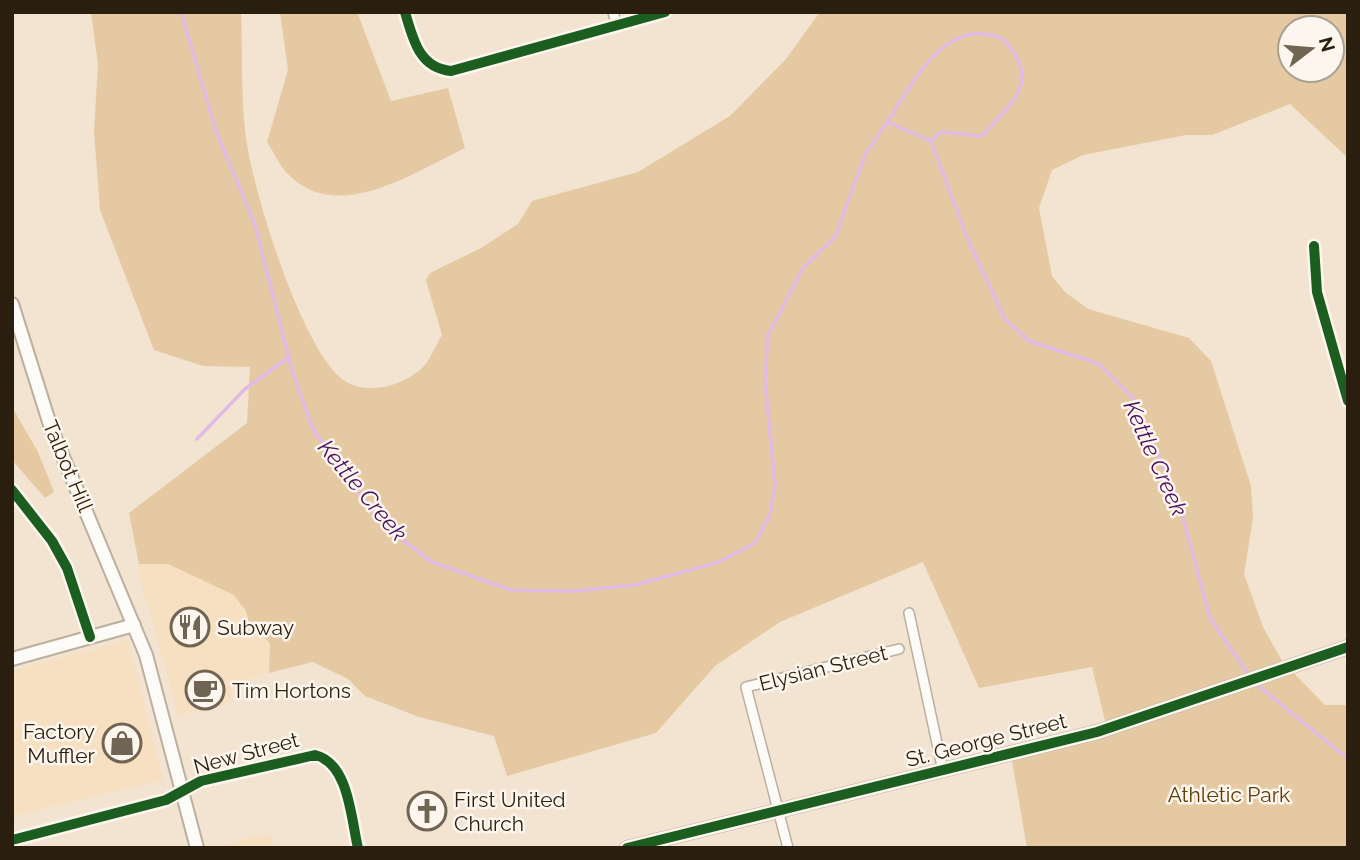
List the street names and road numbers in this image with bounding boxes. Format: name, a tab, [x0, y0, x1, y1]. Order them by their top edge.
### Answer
street label: Talbot Hill	[38, 416, 99, 516]
street label: Elysian Street	[756, 640, 890, 696]
street label: St. George Street	[903, 708, 1069, 772]
street label: New Street	[191, 727, 301, 779]

